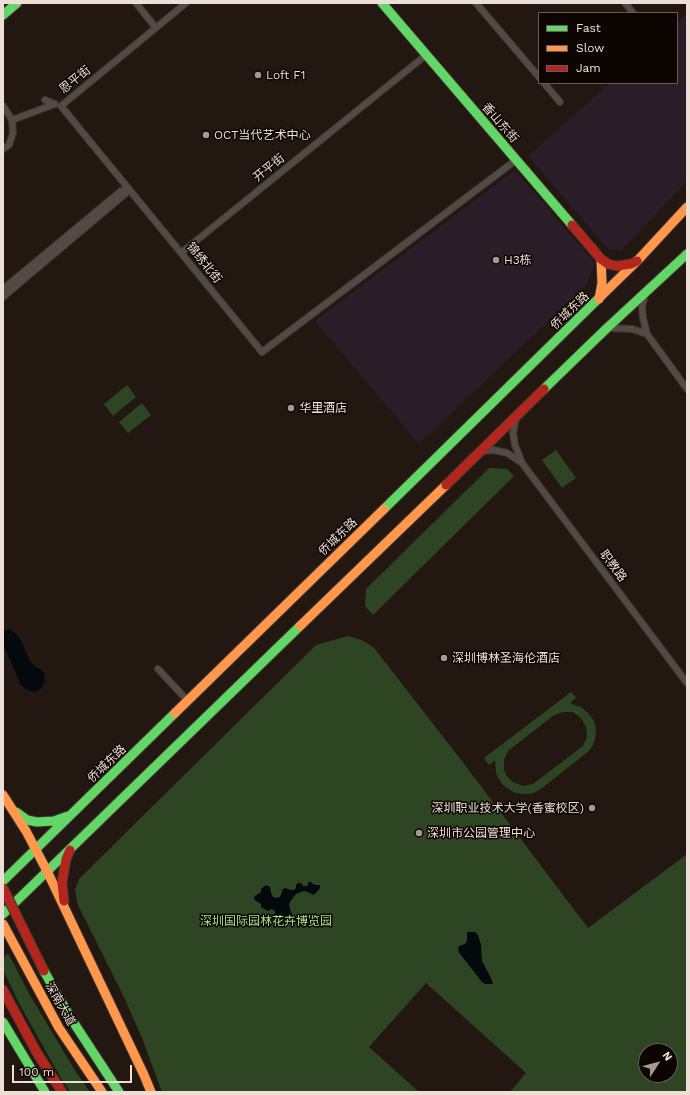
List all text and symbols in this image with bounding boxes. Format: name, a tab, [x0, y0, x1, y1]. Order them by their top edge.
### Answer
legend	[538, 12, 678, 84]
text: Fast	[576, 21, 601, 35]
text: Slow	[576, 41, 604, 55]
text: Jam	[576, 61, 601, 75]
street label: 恩平街	[56, 63, 94, 97]
place label: Loft F1	[266, 68, 305, 82]
marker: Loft F1	[253, 70, 263, 80]
street label: 香山东街	[479, 100, 521, 146]
place label: OCT当代艺术中心	[214, 128, 310, 142]
marker: OCT当代艺术中心	[201, 130, 211, 140]
street label: 开平街	[250, 151, 288, 185]
street label: 锦绣北街	[183, 240, 225, 286]
place label: H3栋	[504, 253, 532, 267]
marker: H3栋	[491, 255, 501, 265]
street label: 侨城东路	[548, 289, 592, 333]
place label: 华里酒店	[299, 401, 347, 415]
marker: 华里酒店	[286, 403, 296, 413]
street label: 侨城东路	[316, 515, 360, 559]
street label: 职教路	[596, 547, 630, 585]
place label: 深圳博林圣海伦酒店	[452, 651, 560, 665]
marker: 深圳博林圣海伦酒店	[439, 653, 449, 663]
street label: 侨城东路	[85, 742, 129, 786]
place label: 深圳职业技术大学(香蜜校区)	[432, 801, 584, 815]
marker: 深圳职业技术大学(香蜜校区)	[587, 803, 597, 813]
place label: 深圳市公园管理中心	[427, 826, 535, 840]
marker: 深圳市公园管理中心	[414, 828, 424, 838]
park label: 深圳国际园林花卉博览园	[200, 914, 332, 928]
street label: 深南大道	[42, 980, 78, 1028]
north arrow	[638, 1043, 678, 1083]
text: N	[660, 1049, 675, 1063]
scale bar	[14, 1057, 134, 1083]
text: 100 m	[19, 1065, 54, 1079]

